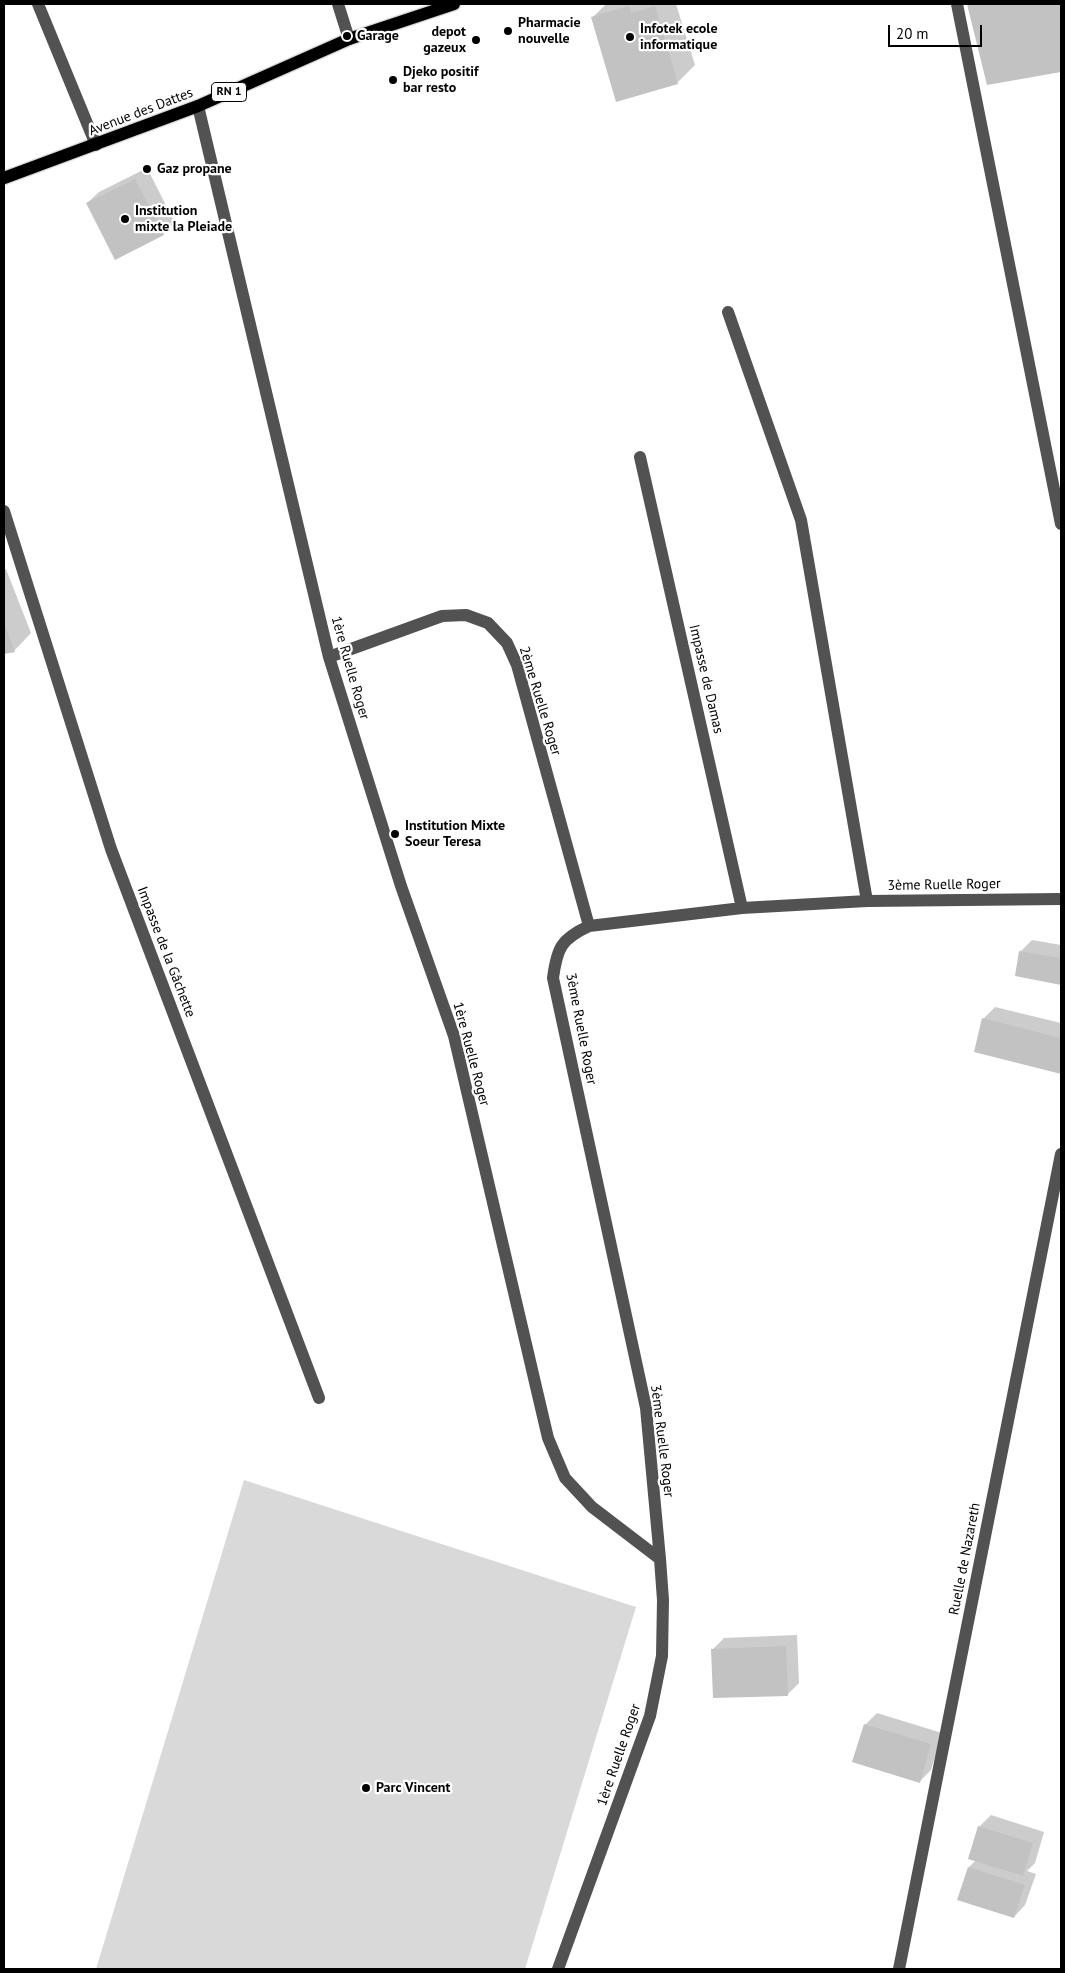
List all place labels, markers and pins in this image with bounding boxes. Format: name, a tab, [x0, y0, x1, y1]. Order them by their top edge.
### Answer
place label: Pharmacie nouvelle	[518, 15, 581, 48]
place label: Infotek ecole informatique	[640, 21, 718, 54]
place label: depot gazeux	[423, 24, 466, 56]
marker: Pharmacie nouvelle	[502, 25, 514, 37]
place label: Garage	[357, 28, 399, 44]
marker: Garage	[341, 30, 353, 42]
marker: Infotek ecole informatique	[624, 31, 636, 43]
marker: depot gazeux	[470, 34, 482, 46]
place label: Djeko positif bar resto	[403, 64, 479, 96]
marker: Djeko positif bar resto	[387, 74, 399, 86]
place label: Gaz propane	[157, 161, 232, 177]
marker: Gaz propane	[141, 163, 153, 175]
place label: Institution mixte la Pleiade	[135, 203, 232, 236]
marker: Institution mixte la Pleiade	[119, 213, 131, 225]
place label: Institution Mixte Soeur Teresa	[405, 818, 505, 850]
marker: Institution Mixte Soeur Teresa	[389, 828, 401, 840]
place label: Parc Vincent	[376, 1780, 450, 1796]
marker: Parc Vincent	[360, 1782, 372, 1794]

